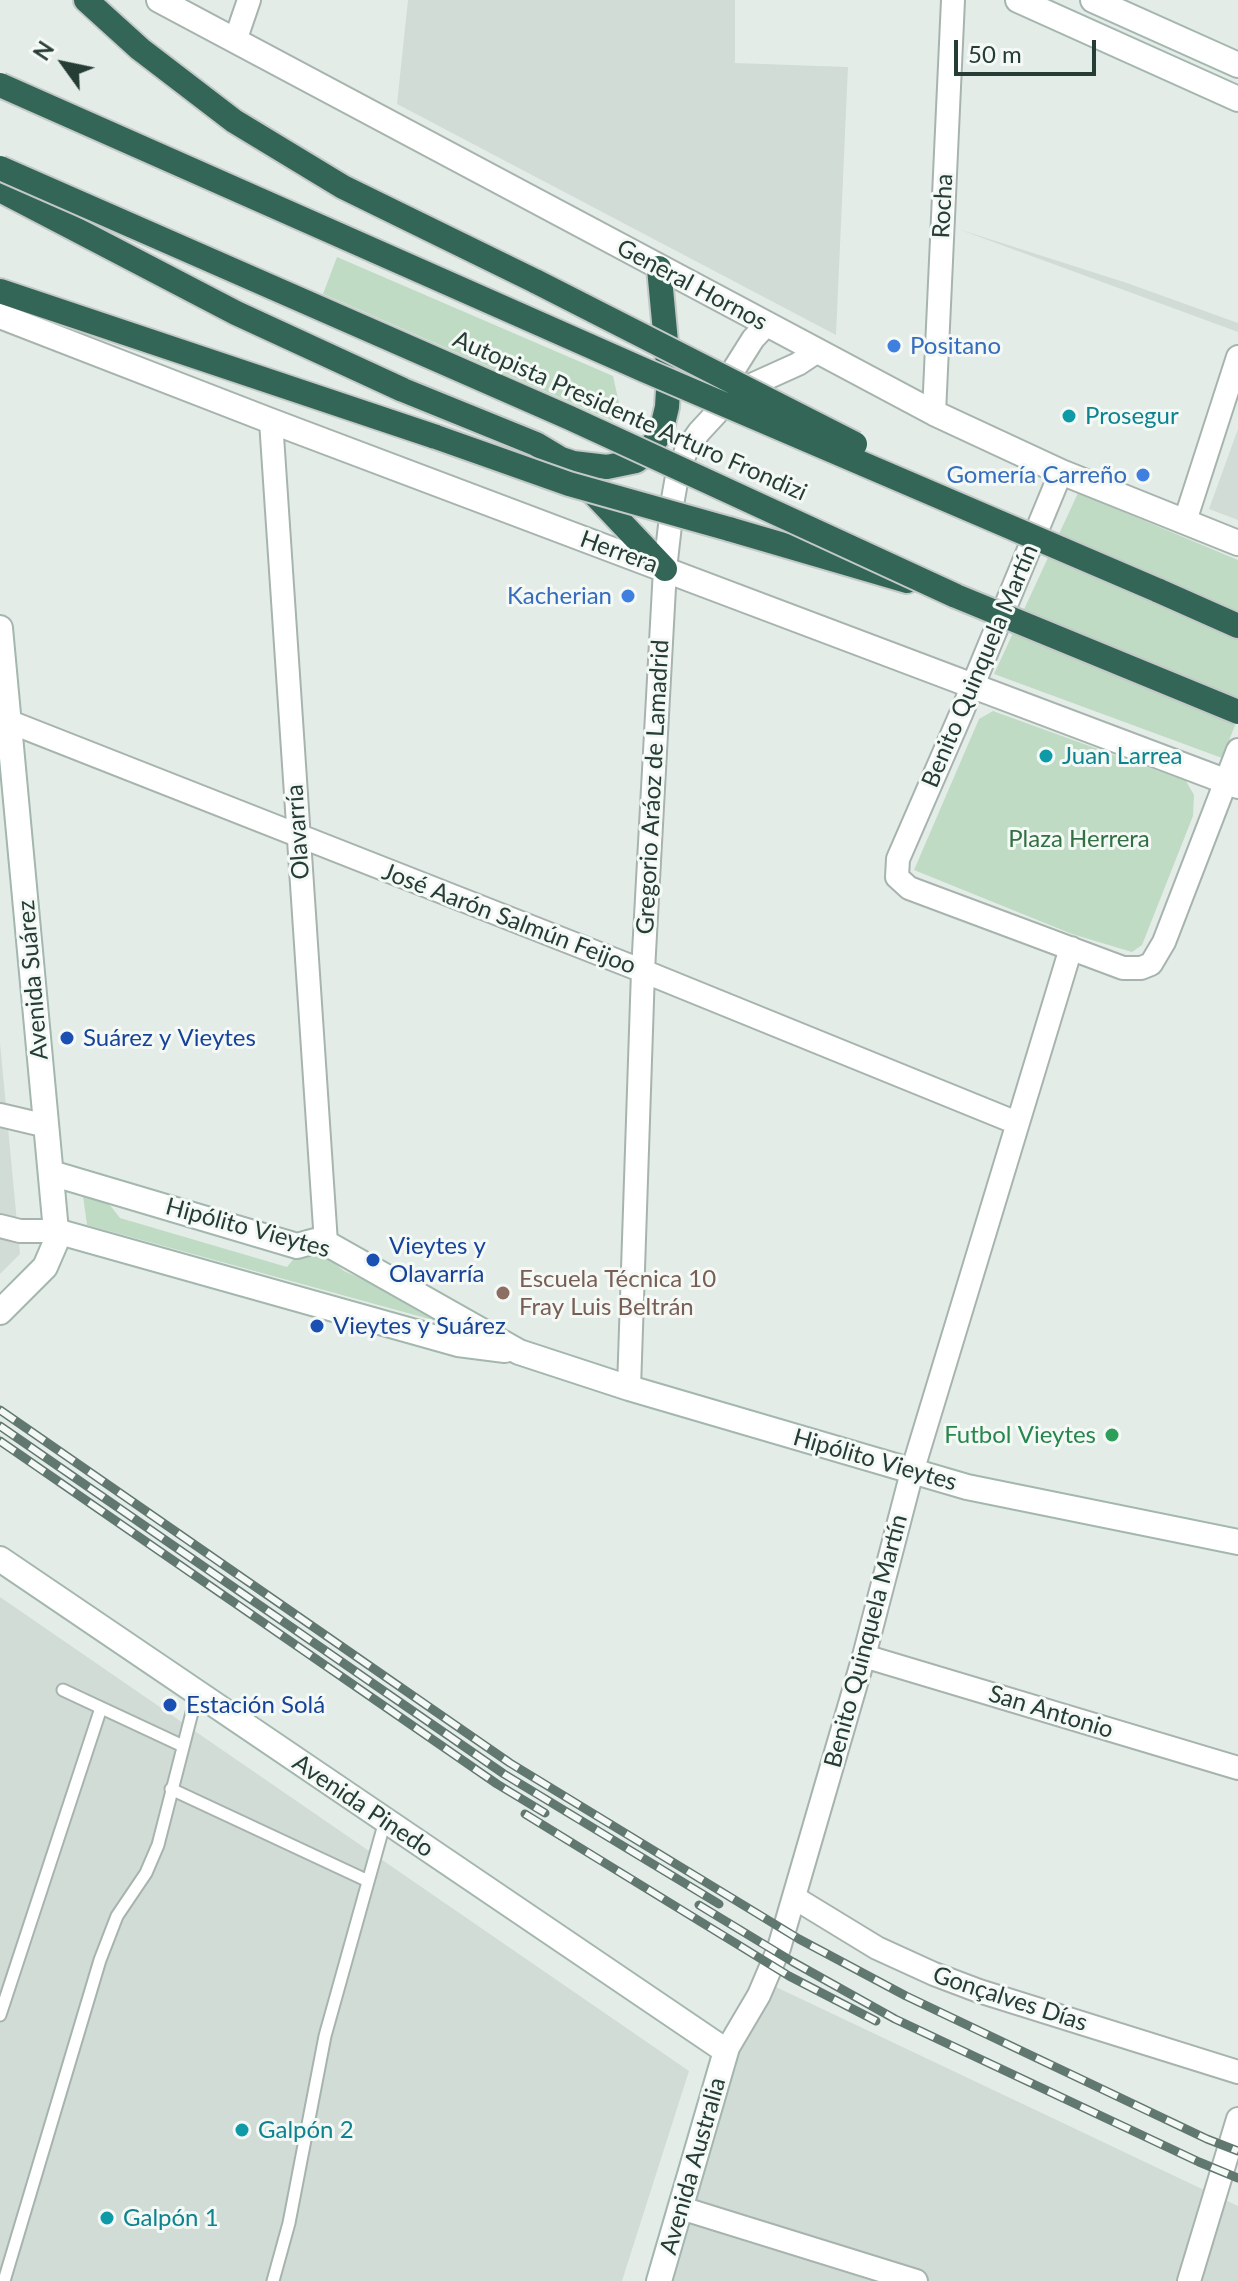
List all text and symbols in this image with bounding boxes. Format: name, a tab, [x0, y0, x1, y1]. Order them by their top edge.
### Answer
north arrow	[24, 24, 104, 104]
scale bar	[958, 24, 1100, 74]
text: N	[28, 36, 59, 65]
text: 50 m	[968, 39, 1022, 68]
street label: Rocha	[927, 173, 959, 239]
street label: General Hornos	[612, 233, 772, 337]
street label: Autopista Presidente Arturo Frondizi	[449, 325, 811, 507]
place label: Positano	[910, 332, 1001, 360]
marker: Positano	[885, 337, 903, 355]
place label: Prosegur	[1085, 402, 1179, 430]
marker: Prosegur	[1060, 407, 1078, 425]
place label: Gomería Carreño	[946, 461, 1127, 489]
marker: Gomería Carreño	[1134, 466, 1152, 484]
street label: Herrera	[576, 525, 662, 579]
street label: Benito Quinquela Martín	[916, 540, 1044, 792]
place label: Kacherian	[507, 582, 612, 610]
marker: Kacherian	[619, 587, 637, 605]
street label: Gregorio Aráoz de Lamadrid	[631, 639, 675, 935]
place label: Juan Larrea	[1062, 742, 1182, 770]
marker: Juan Larrea	[1037, 747, 1055, 765]
street label: Olavarría	[280, 783, 316, 881]
park label: Plaza Herrera	[1008, 825, 1150, 853]
street label: José Aarón Salmún Feijoo	[378, 857, 640, 981]
street label: Avenida Suárez	[12, 899, 54, 1061]
place label: Suárez y Vieytes	[83, 1024, 256, 1052]
marker: Suárez y Vieytes	[58, 1029, 76, 1047]
street label: Hipólito Vieytes	[163, 1192, 333, 1264]
place label: Vieytes y Olavarría	[389, 1232, 486, 1288]
marker: Vieytes y Olavarría	[364, 1251, 382, 1269]
place label: Escuela Técnica 10 Fray Luis Beltrán	[519, 1265, 716, 1321]
marker: Escuela Técnica 10 Fray Luis Beltrán	[494, 1284, 512, 1302]
place label: Vieytes y Suárez	[333, 1312, 506, 1340]
marker: Vieytes y Suárez	[308, 1317, 326, 1335]
place label: Futbol Vieytes	[944, 1421, 1096, 1449]
street label: Hipólito Vieytes	[790, 1423, 960, 1497]
marker: Futbol Vieytes	[1103, 1426, 1121, 1444]
street label: Benito Quinquela Martín	[818, 1511, 914, 1771]
street label: San Antonio	[985, 1679, 1117, 1745]
place label: Estación Solá	[186, 1691, 325, 1719]
marker: Estación Solá	[161, 1696, 179, 1714]
street label: Avenida Pinedo	[287, 1748, 439, 1864]
street label: Gonçalves Días	[929, 1960, 1091, 2038]
street label: Avenida Australia	[654, 2074, 732, 2258]
place label: Galpón 2	[258, 2116, 354, 2144]
marker: Galpón 2	[233, 2121, 251, 2139]
place label: Galpón 1	[123, 2204, 219, 2232]
marker: Galpón 1	[98, 2209, 116, 2227]

